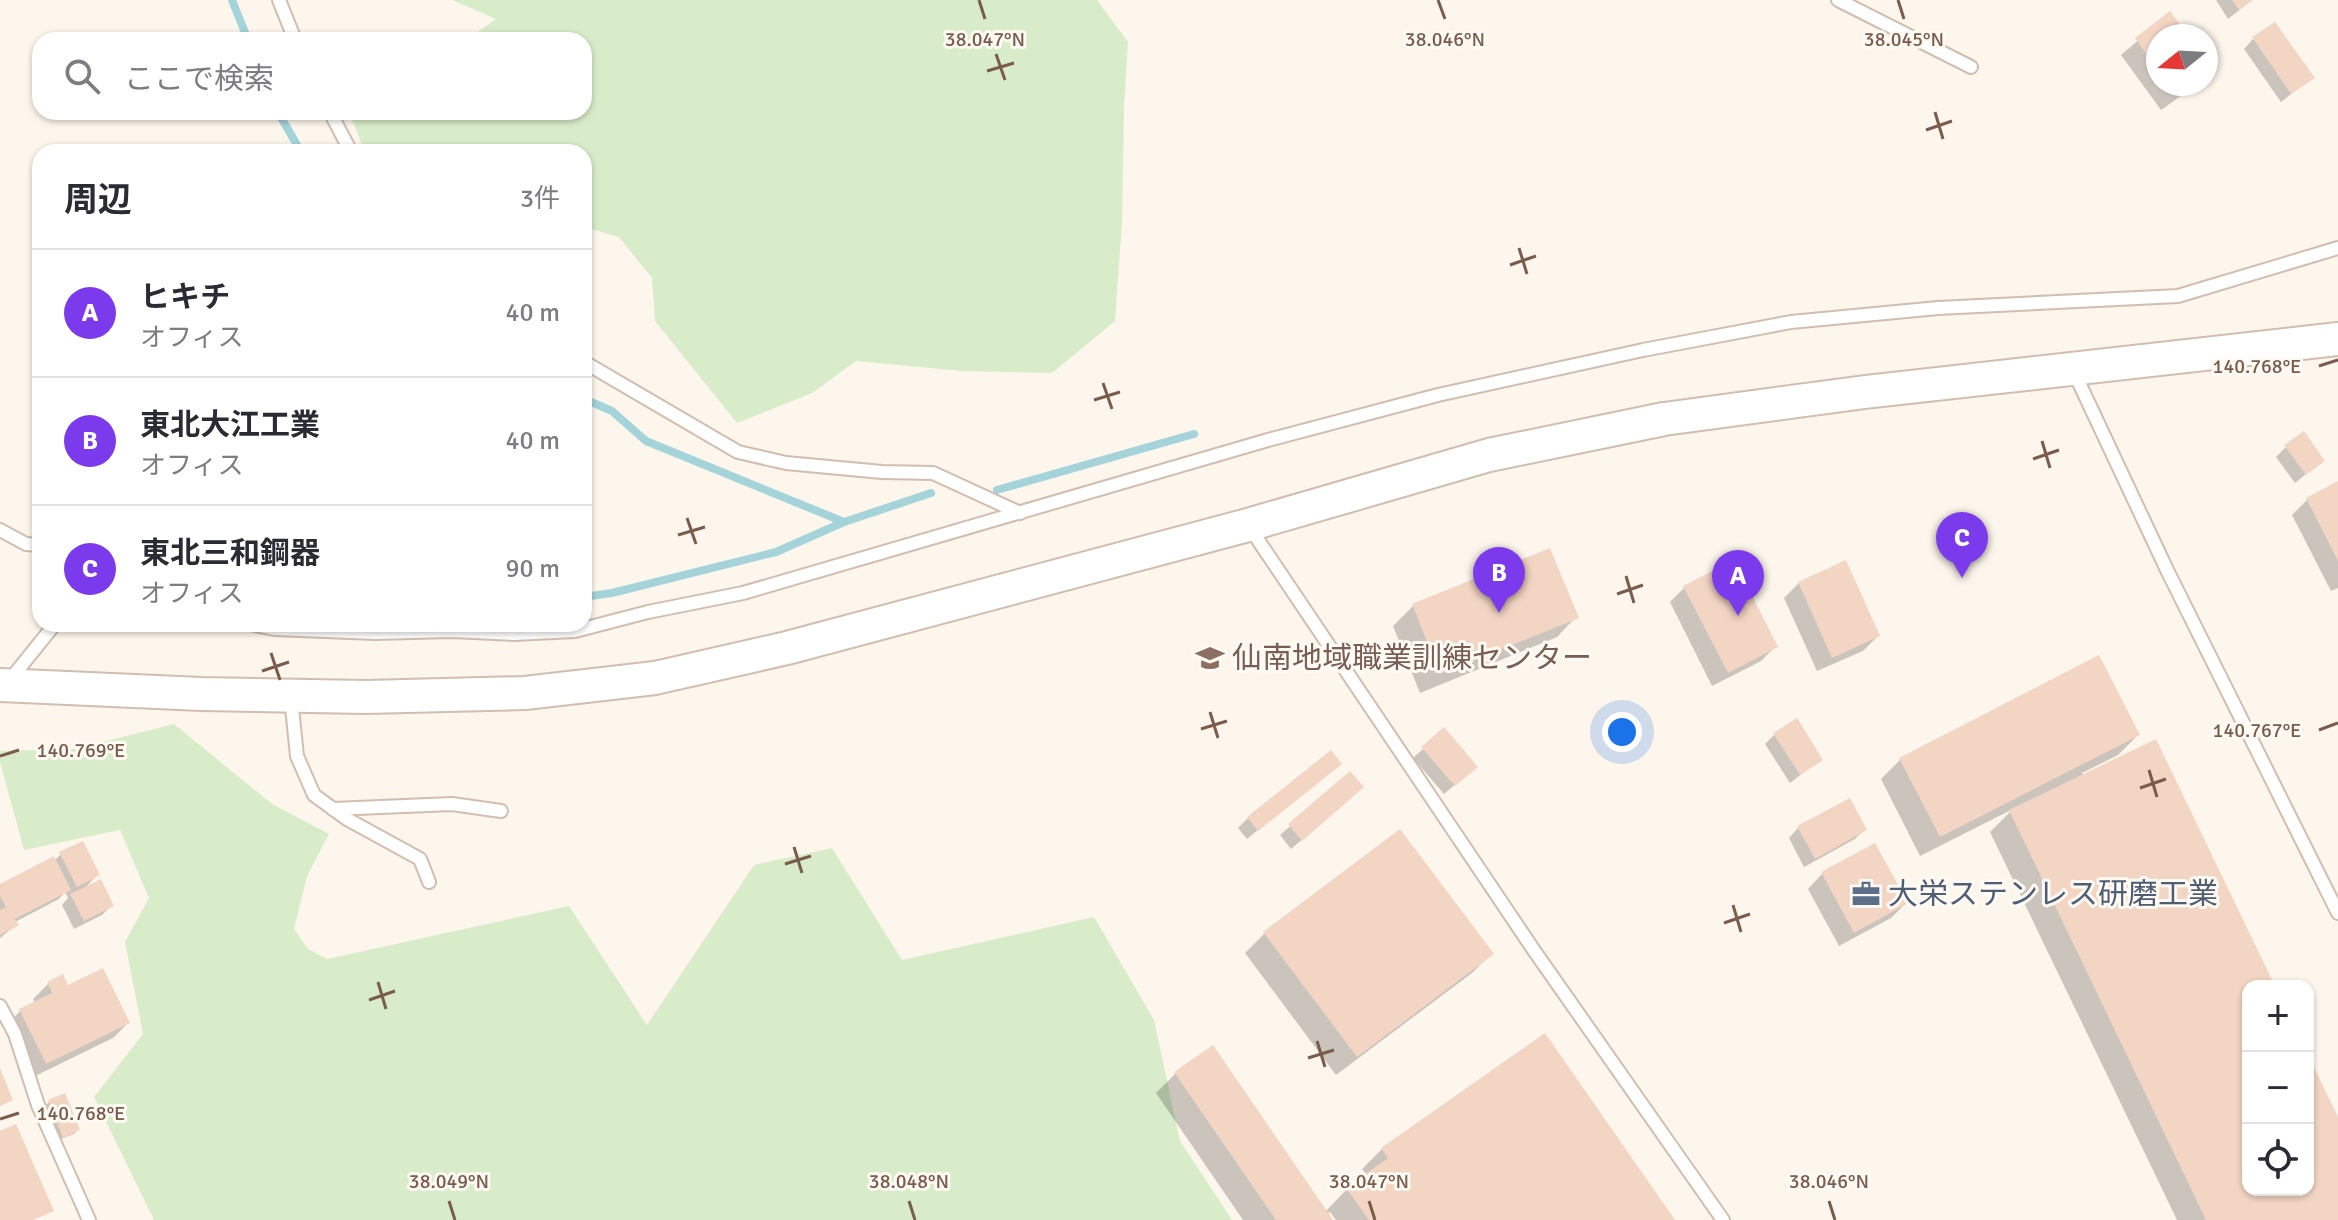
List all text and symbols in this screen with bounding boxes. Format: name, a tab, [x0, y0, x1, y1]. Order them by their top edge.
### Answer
north arrow	[2146, 24, 2218, 96]
text: 38.047°N	[945, 27, 1025, 52]
text: 38.046°N	[1405, 27, 1485, 52]
text: 38.045°N	[1864, 27, 1944, 52]
search box	[32, 32, 592, 120]
icon: search	[60, 54, 104, 98]
text: ここで検索	[124, 61, 274, 98]
text: 周辺	[64, 179, 132, 221]
text: 3件	[520, 183, 560, 215]
text: ヒキチ	[140, 279, 230, 316]
text: A	[82, 297, 98, 329]
text: 40 m	[505, 297, 560, 329]
text: オフィス	[140, 322, 243, 354]
text: 140.768°E	[2213, 354, 2301, 379]
text: 東北大江工業	[140, 407, 320, 444]
text: B	[82, 425, 98, 457]
text: 40 m	[505, 425, 560, 457]
text: オフィス	[140, 450, 243, 482]
pin: C	[1936, 512, 1988, 578]
text: 東北三和鋼器	[140, 535, 320, 572]
pin: B	[1473, 547, 1525, 613]
pin: A	[1712, 550, 1764, 616]
text: C	[82, 553, 98, 585]
text: 90 m	[505, 553, 560, 585]
text: オフィス	[140, 578, 243, 610]
place label: 仙南地域職業訓練センター	[1232, 640, 1592, 677]
school or university icon: 仙南地域職業訓練センター	[1195, 643, 1225, 673]
your location	[1602, 712, 1642, 752]
text: 140.767°E	[2213, 718, 2301, 743]
text: 140.769°E	[37, 738, 125, 763]
place label: 大栄ステンレス研磨工業	[1888, 876, 2218, 913]
office icon: 大栄ステンレス研磨工業	[1851, 879, 1881, 909]
map controls	[2242, 980, 2314, 1196]
button: +	[2242, 980, 2314, 1052]
button: −	[2242, 1052, 2314, 1124]
text: 140.768°E	[37, 1101, 125, 1126]
button: locate	[2242, 1124, 2314, 1196]
text: 38.049°N	[409, 1169, 489, 1194]
text: 38.048°N	[869, 1169, 949, 1194]
text: 38.047°N	[1329, 1169, 1409, 1194]
text: 38.046°N	[1789, 1169, 1869, 1194]

